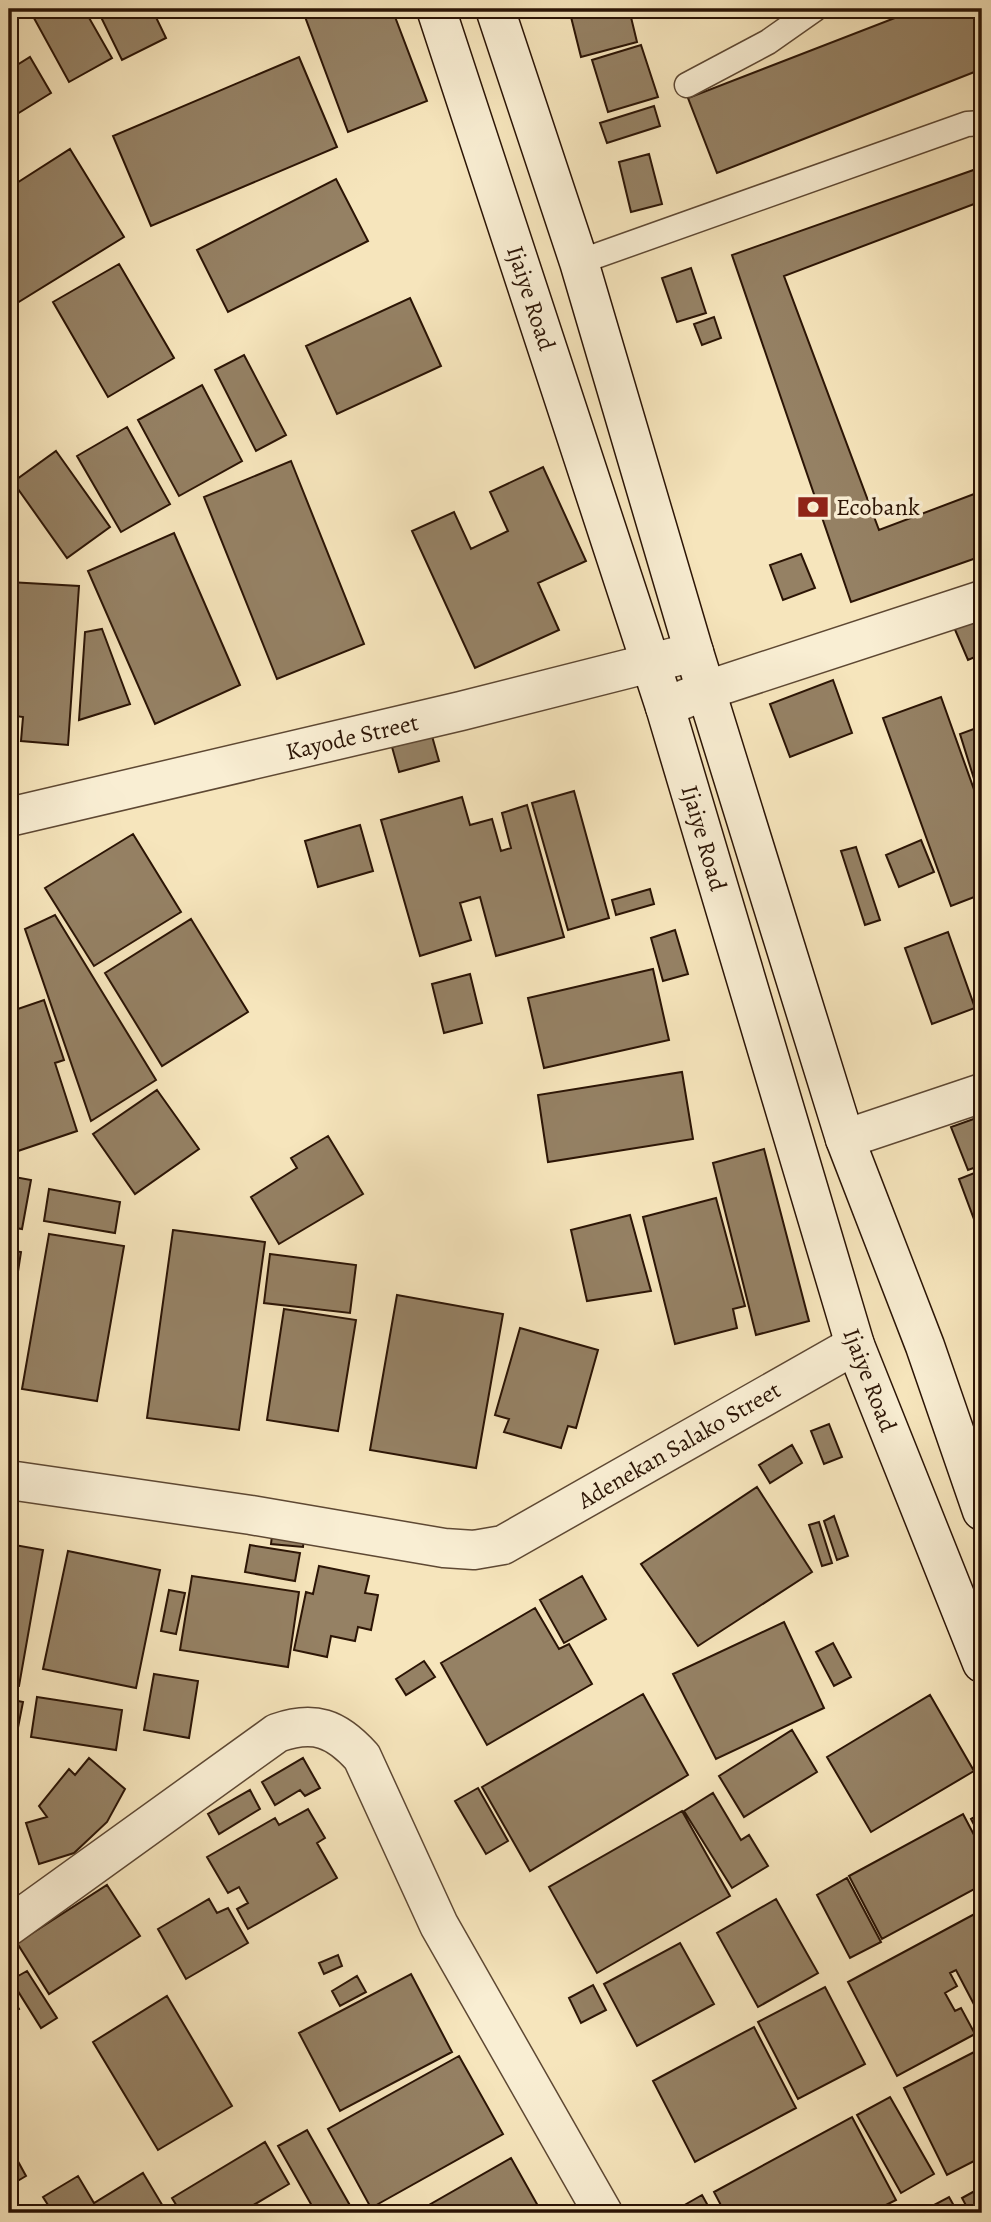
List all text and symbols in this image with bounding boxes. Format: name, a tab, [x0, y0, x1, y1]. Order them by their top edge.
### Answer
street label: Ijaiye Road	[499, 241, 563, 355]
bank icon: Ecobank	[796, 490, 830, 524]
place label: Ecobank	[836, 491, 920, 523]
street label: Kayode Street	[283, 706, 422, 768]
street label: Ijaiye Road	[674, 781, 734, 895]
street label: Ijaiye Road	[836, 1324, 904, 1436]
street label: Adenekan Salako Street	[571, 1374, 786, 1517]

